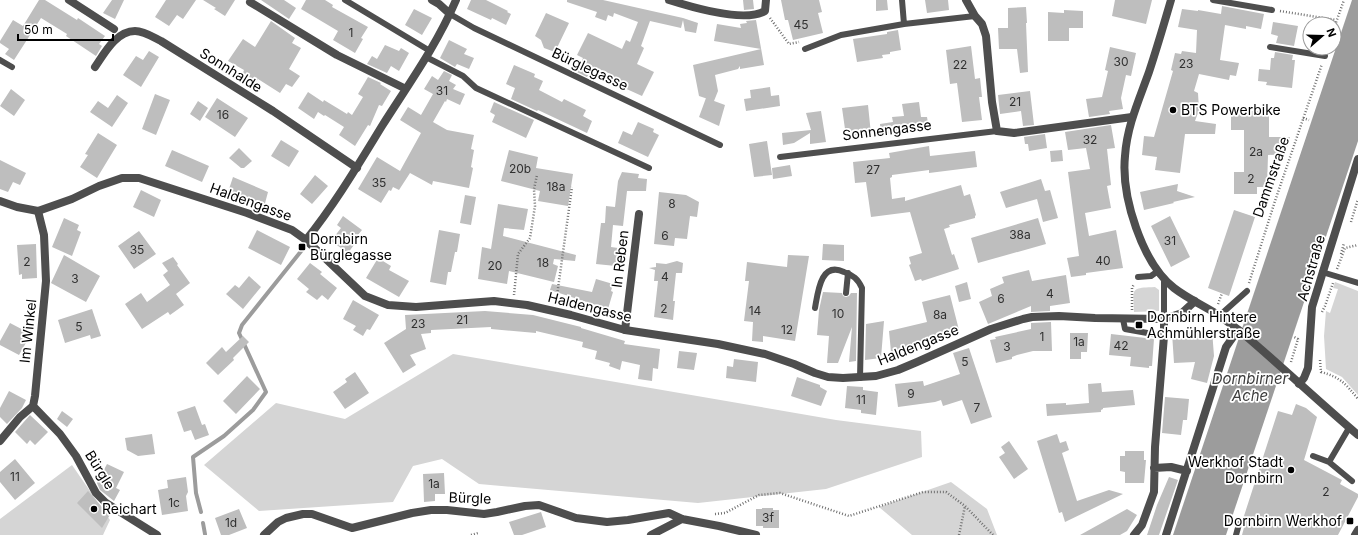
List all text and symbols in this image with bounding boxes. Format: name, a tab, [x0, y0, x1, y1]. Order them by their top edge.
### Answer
scale bar	[18, 16, 113, 42]
north arrow	[1302, 16, 1342, 56]
house number: 45	[793, 17, 809, 32]
text: 50 m	[24, 22, 53, 37]
house number: 1	[349, 25, 353, 40]
text: N	[1323, 26, 1339, 39]
street label: Sonnhalde	[197, 44, 266, 95]
street label: Bürglegasse	[549, 44, 631, 94]
house number: 30	[1114, 54, 1128, 69]
house number: 23	[1179, 56, 1193, 71]
house number: 22	[953, 57, 967, 72]
house number: 31	[436, 83, 448, 98]
house number: 21	[1009, 94, 1021, 109]
place label: BTS Powerbike	[1181, 101, 1281, 118]
marker: BTS Powerbike	[1168, 105, 1178, 115]
house number: 16	[217, 107, 229, 122]
street label: Sonnengasse	[841, 116, 933, 143]
house number: 32	[1083, 132, 1097, 147]
street label: Dammstraße	[1249, 134, 1292, 220]
house number: 2a	[1249, 144, 1263, 159]
house number: 20b	[509, 161, 531, 176]
house number: 27	[866, 162, 880, 177]
house number: 2	[1247, 171, 1255, 186]
house number: 35	[372, 175, 386, 190]
street label: Haldengasse	[208, 179, 295, 224]
house number: 18a	[546, 179, 566, 194]
house number: 8	[668, 196, 676, 211]
house number: 38a	[1009, 227, 1031, 242]
house number: 6	[661, 228, 669, 243]
street label: In Reben	[608, 229, 631, 289]
place label: Dornbirn Bürglegasse	[310, 230, 392, 263]
house number: 31	[1164, 233, 1176, 248]
street label: Achstraße	[1293, 233, 1328, 303]
house number: 35	[130, 242, 144, 257]
marker: Dornbirn Bürglegasse	[297, 242, 307, 252]
house number: 40	[1095, 253, 1111, 268]
house number: 2	[23, 254, 31, 269]
house number: 18	[537, 255, 549, 270]
house number: 20	[488, 258, 502, 273]
house number: 4	[661, 269, 669, 284]
house number: 3	[71, 271, 79, 286]
house number: 4	[1046, 286, 1054, 301]
street label: Haldengasse	[546, 288, 634, 325]
house number: 6	[997, 291, 1005, 306]
street label: Im Winkel	[16, 298, 39, 364]
house number: 2	[660, 301, 668, 316]
house number: 14	[749, 303, 762, 318]
house number: 10	[832, 306, 844, 321]
house number: 8a	[933, 307, 947, 322]
place label: Dornbirn Hintere Achmühlerstraße	[1147, 308, 1260, 341]
house number: 21	[456, 312, 468, 327]
house number: 23	[411, 316, 425, 331]
house number: 5	[75, 319, 83, 334]
marker: Dornbirn Hintere Achmühlerstraße	[1134, 320, 1144, 330]
street label: Haldengasse	[875, 321, 961, 369]
house number: 12	[781, 322, 793, 337]
house number: 1	[1040, 329, 1044, 344]
house number: 1a	[1073, 334, 1085, 349]
house number: 42	[1113, 338, 1129, 353]
house number: 3	[1003, 339, 1011, 354]
house number: 5	[961, 354, 969, 369]
water label: Dornbirner Ache	[1212, 369, 1289, 405]
house number: 9	[907, 386, 915, 401]
house number: 11	[856, 392, 866, 407]
house number: 7	[974, 400, 981, 415]
street label: Bürgle	[82, 447, 119, 492]
place label: Werkhof Stadt Dornbirn	[1188, 453, 1283, 486]
marker: Werkhof Stadt Dornbirn	[1286, 465, 1296, 475]
house number: 11	[10, 469, 20, 484]
house number: 1a	[428, 476, 440, 491]
house number: 2	[1322, 484, 1330, 499]
street label: Bürgle	[448, 488, 492, 507]
house number: 1c	[168, 495, 180, 510]
place label: Reichart	[102, 500, 157, 517]
marker: Reichart	[89, 504, 99, 514]
house number: 3f	[762, 510, 774, 525]
place label: Dornbirn Werkhof	[1224, 512, 1342, 529]
house number: 1d	[225, 515, 237, 530]
marker: Dornbirn Werkhof	[1345, 516, 1355, 526]

